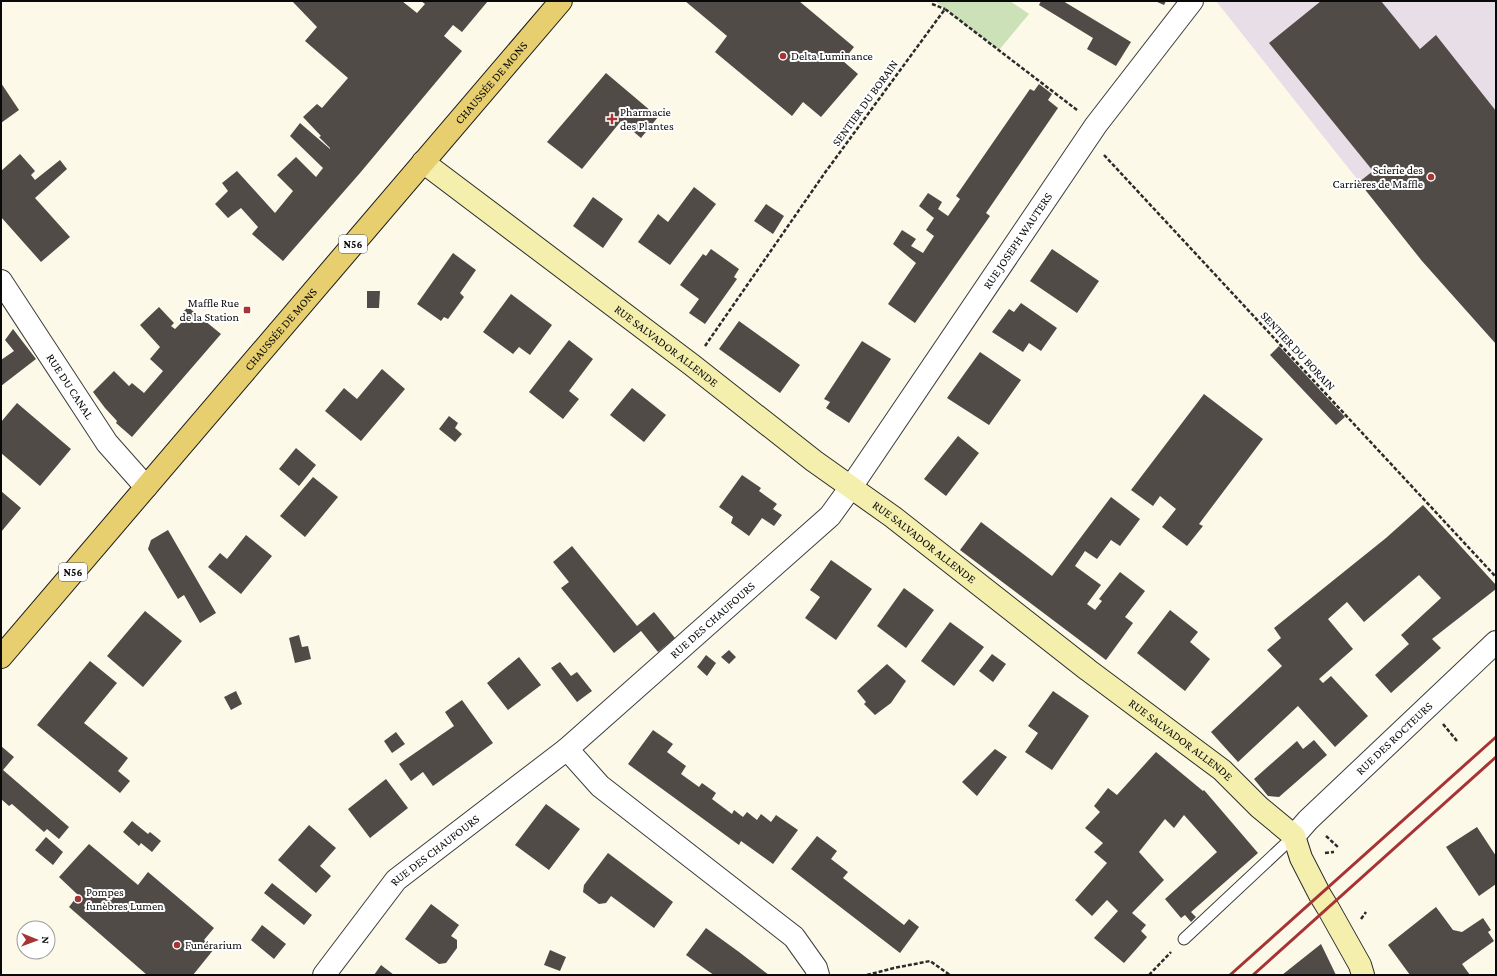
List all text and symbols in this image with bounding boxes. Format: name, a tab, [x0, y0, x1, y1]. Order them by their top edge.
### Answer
street label: CHAUSSÉE DE MONS	[452, 38, 531, 127]
place label: Delta Luminance	[791, 49, 873, 63]
marker: Delta Luminance	[778, 51, 788, 61]
street label: SENTIER DU BORAIN	[829, 57, 901, 149]
place label: Pharmacie des Plantes	[620, 105, 674, 133]
marker: Pharmacie des Plantes	[607, 114, 617, 124]
place label: Scierie des Carrières de Maffle	[1333, 163, 1423, 191]
marker: Scierie des Carrières de Maffle	[1426, 172, 1436, 182]
street label: RUE JOSEPH WAUTERS	[980, 190, 1055, 292]
road number: N56	[339, 235, 367, 253]
street label: CHAUSSÉE DE MONS	[242, 285, 320, 373]
place label: Maffle Rue de la Station	[180, 296, 240, 324]
street label: RUE SALVADOR ALLENDE	[612, 302, 721, 390]
marker: Maffle Rue de la Station	[242, 305, 252, 315]
street label: SENTIER DU BORAIN	[1258, 309, 1338, 393]
street label: RUE DU CANAL	[43, 351, 97, 422]
street label: RUE SALVADOR ALLENDE	[870, 498, 979, 587]
road number: N56	[59, 563, 87, 581]
street label: RUE DES CHAUFOURS	[667, 579, 758, 661]
street label: RUE SALVADOR ALLENDE	[1126, 696, 1236, 784]
street label: RUE DES ROCTEURS	[1353, 699, 1436, 778]
street label: RUE DES CHAUFOURS	[387, 811, 482, 889]
place label: Pompes funèbres Lumen	[86, 885, 164, 913]
marker: Pompes funèbres Lumen	[73, 894, 83, 904]
north arrow	[16, 920, 56, 960]
text: N	[40, 936, 52, 945]
place label: Funérarium	[185, 938, 242, 952]
marker: Funérarium	[172, 940, 182, 950]

